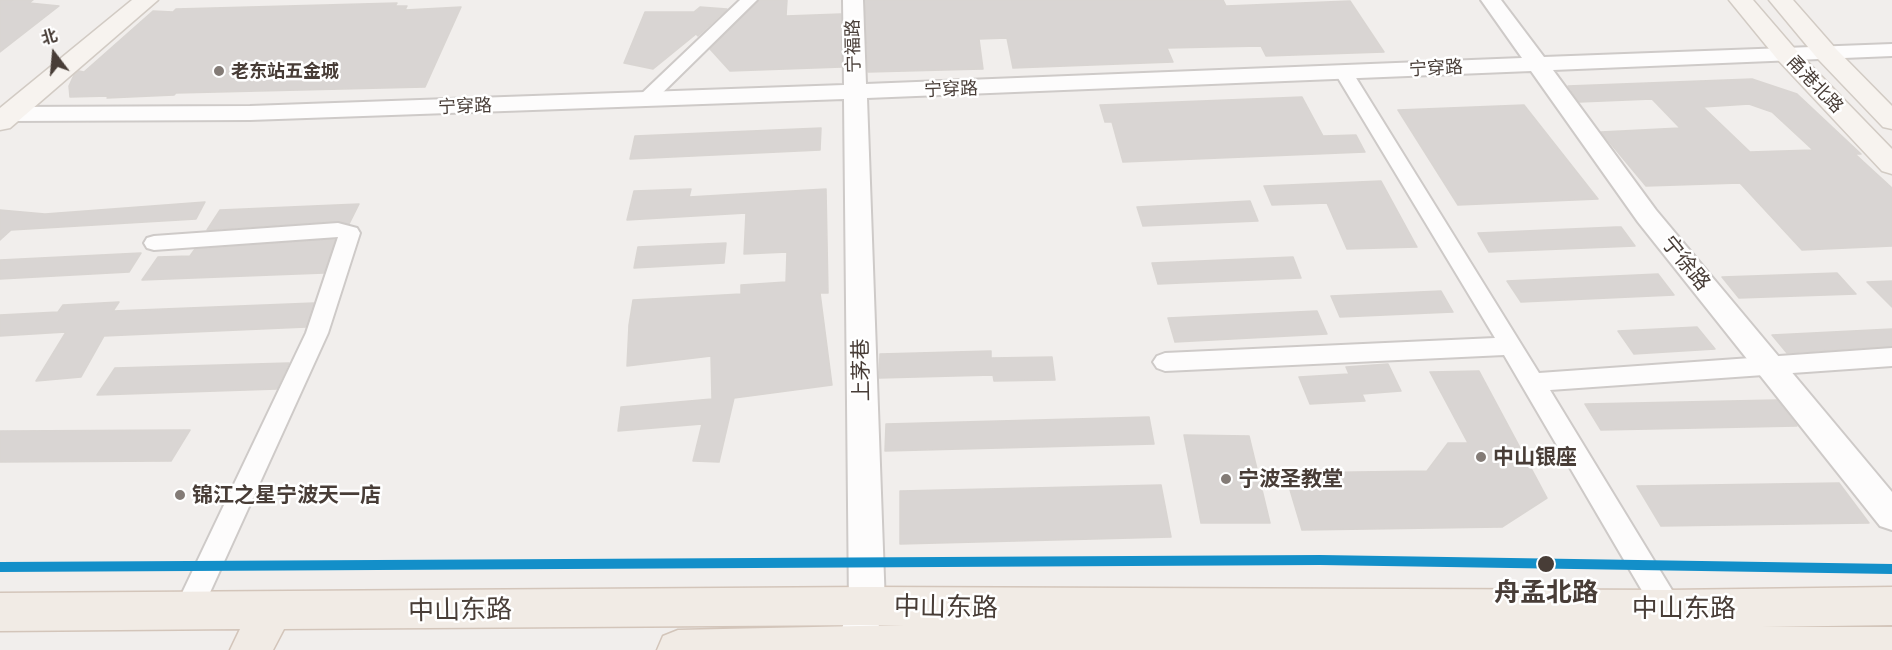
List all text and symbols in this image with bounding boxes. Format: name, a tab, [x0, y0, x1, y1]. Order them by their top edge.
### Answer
street label: 宁福路	[842, 19, 864, 73]
north arrow	[24, 24, 84, 84]
text: 北	[39, 25, 59, 48]
street label: 甬港北路	[1782, 51, 1848, 117]
street label: 宁穿路	[1408, 56, 1464, 80]
place label: 老东站五金城	[231, 60, 339, 82]
marker: 老东站五金城	[212, 64, 226, 78]
street label: 宁穿路	[924, 77, 978, 101]
street label: 宁穿路	[438, 94, 492, 118]
street label: 宁徐路	[1656, 231, 1716, 295]
street label: 上茅巷	[848, 338, 874, 402]
place label: 中山银座	[1493, 444, 1577, 470]
marker: 中山银座	[1474, 450, 1488, 464]
place label: 宁波圣教堂	[1238, 466, 1343, 492]
marker: 宁波圣教堂	[1219, 472, 1233, 486]
place label: 锦江之星宁波天一店	[192, 482, 381, 508]
marker: 锦江之星宁波天一店	[173, 488, 187, 502]
marker: 舟孟北路	[1536, 554, 1556, 574]
place label: 舟孟北路	[1494, 576, 1598, 608]
street label: 中山东路	[894, 590, 998, 624]
street label: 中山东路	[1632, 592, 1736, 624]
street label: 中山东路	[408, 593, 512, 627]

